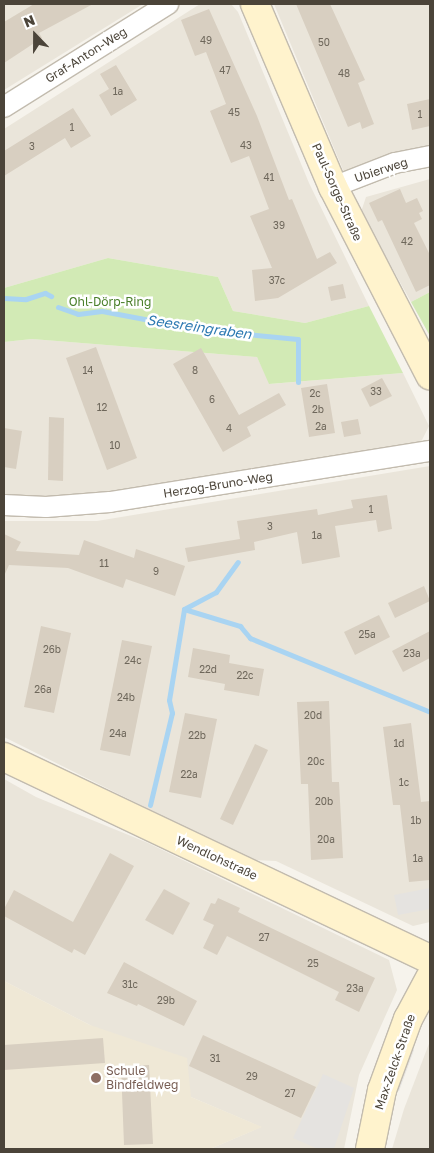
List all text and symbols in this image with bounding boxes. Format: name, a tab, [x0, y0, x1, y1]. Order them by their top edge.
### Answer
north arrow	[10, 10, 60, 60]
text: N	[21, 11, 37, 31]
street label: Graf-Anton-Weg	[43, 24, 129, 86]
house number: 49	[200, 35, 212, 47]
house number: 50	[318, 37, 330, 49]
house number: 47	[219, 65, 231, 77]
house number: 48	[338, 68, 350, 80]
house number: 1a	[113, 86, 123, 98]
house number: 45	[228, 107, 240, 119]
house number: 1	[418, 109, 422, 121]
house number: 1	[70, 122, 74, 134]
house number: 43	[240, 140, 252, 152]
house number: 3	[29, 141, 35, 153]
street label: Paul-Sorge-Straße	[309, 141, 365, 243]
street label: Ubierweg	[353, 155, 409, 185]
house number: 41	[264, 172, 274, 184]
house number: 39	[273, 220, 285, 232]
house number: 42	[401, 236, 413, 248]
house number: 37c	[269, 275, 285, 287]
park label: Ohl-Dörp-Ring	[69, 295, 151, 309]
water label: Seesreingraben	[146, 311, 252, 343]
house number: 14	[83, 365, 93, 377]
house number: 8	[192, 365, 198, 377]
house number: 33	[370, 386, 382, 398]
house number: 2c	[309, 388, 321, 400]
house number: 6	[209, 394, 215, 406]
house number: 12	[97, 402, 107, 414]
house number: 2b	[312, 404, 324, 416]
house number: 2a	[315, 421, 327, 433]
house number: 4	[226, 423, 232, 435]
house number: 10	[109, 440, 121, 452]
street label: Herzog-Bruno-Weg	[162, 469, 274, 501]
house number: 1	[369, 504, 373, 516]
house number: 3	[267, 521, 273, 533]
house number: 1a	[312, 530, 322, 542]
house number: 11	[99, 558, 109, 570]
house number: 9	[153, 566, 159, 578]
house number: 25a	[358, 629, 376, 641]
house number: 26b	[43, 644, 61, 656]
house number: 23a	[403, 648, 421, 660]
house number: 24c	[124, 655, 142, 667]
house number: 22d	[199, 664, 217, 676]
house number: 22c	[236, 670, 254, 682]
house number: 26a	[34, 684, 52, 696]
house number: 24b	[117, 692, 135, 704]
house number: 20d	[304, 710, 322, 722]
house number: 24a	[109, 728, 127, 740]
house number: 22b	[188, 730, 206, 742]
house number: 1d	[394, 738, 404, 750]
house number: 20c	[307, 756, 325, 768]
house number: 22a	[180, 769, 198, 781]
house number: 1c	[399, 777, 409, 789]
house number: 20b	[315, 796, 333, 808]
house number: 1b	[411, 815, 421, 827]
street label: Wendlohstraße	[174, 833, 260, 883]
house number: 20a	[317, 834, 335, 846]
house number: 1a	[413, 853, 423, 865]
house number: 27	[258, 932, 270, 944]
house number: 25	[307, 958, 319, 970]
house number: 31c	[122, 979, 138, 991]
house number: 23a	[346, 983, 364, 995]
house number: 29b	[157, 995, 175, 1007]
street label: Max-Zelck-Straße	[372, 1012, 418, 1112]
house number: 31	[210, 1053, 220, 1065]
place label: Schule Bindfeldweg	[106, 1064, 178, 1092]
house number: 29	[246, 1071, 258, 1083]
marker: Schule Bindfeldweg	[90, 1072, 102, 1084]
house number: 27	[284, 1088, 296, 1100]

